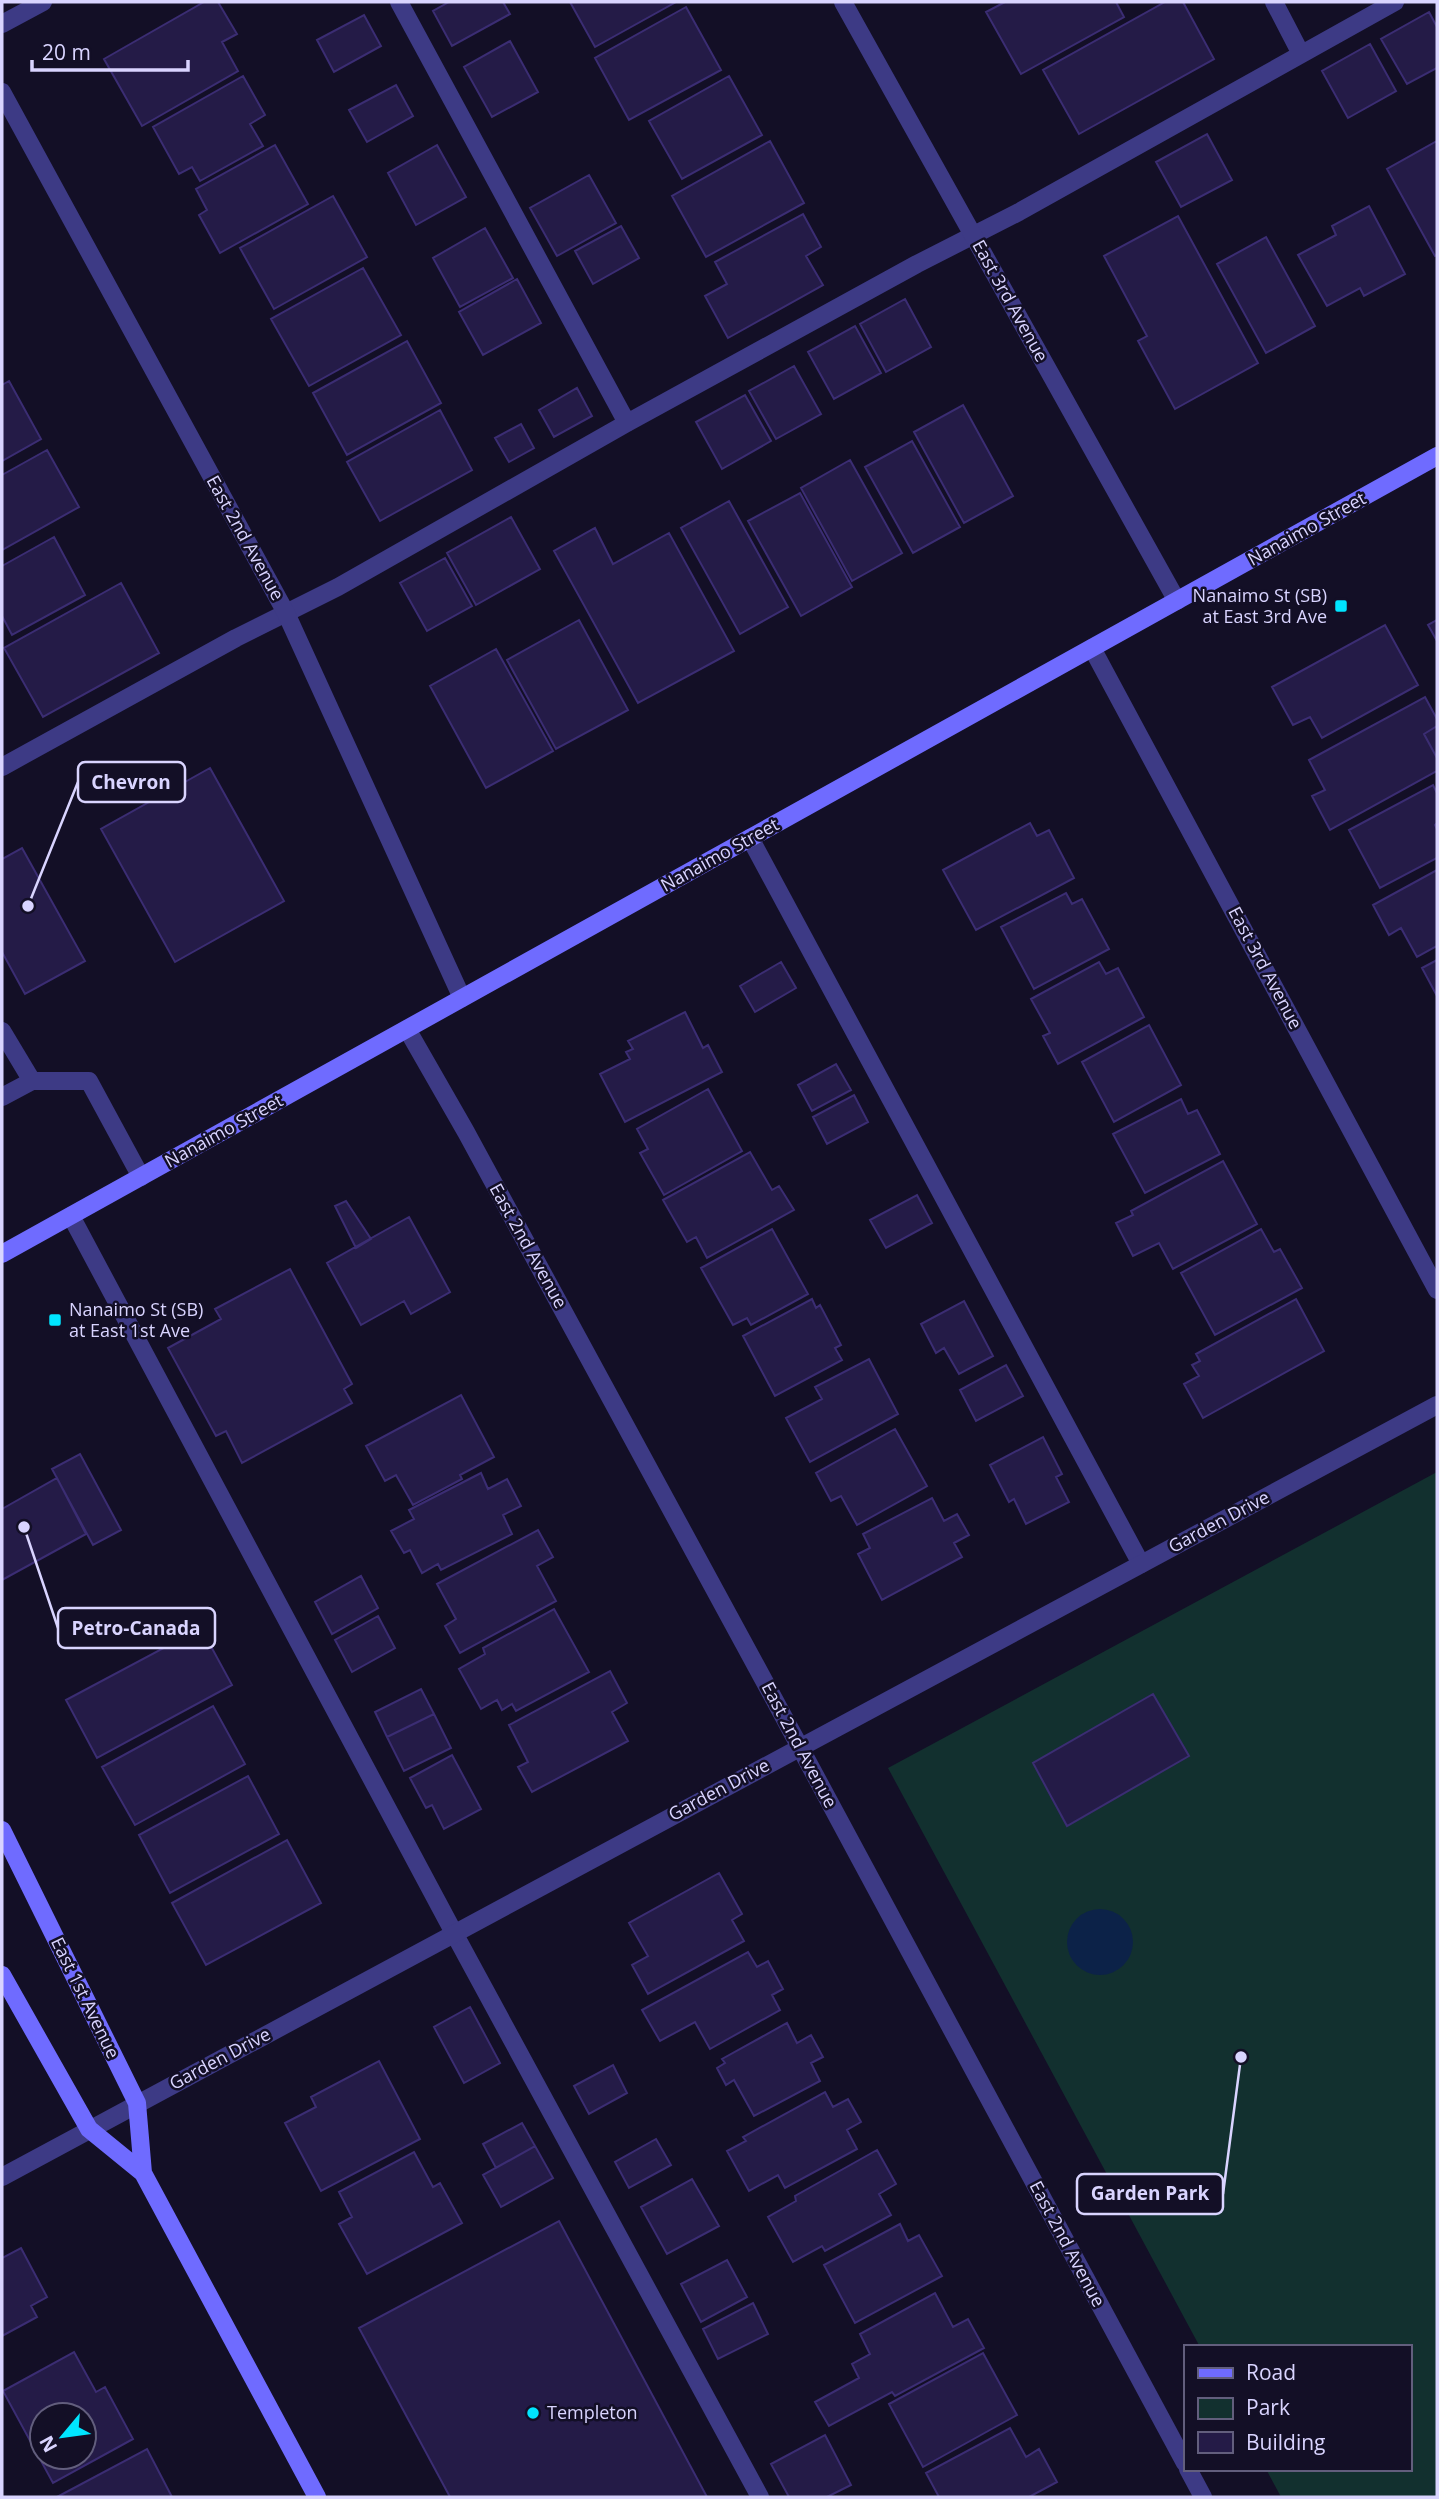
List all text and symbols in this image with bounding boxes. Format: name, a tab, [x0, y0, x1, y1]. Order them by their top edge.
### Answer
scale bar	[32, 28, 187, 72]
text: 20 m	[42, 38, 91, 66]
street label: East 3rd Avenue	[967, 235, 1054, 366]
street label: East 2nd Avenue	[202, 471, 290, 604]
street label: Nanaimo Street	[1243, 486, 1370, 571]
place label: Nanaimo St (SB) at East 3rd Ave	[1193, 583, 1327, 628]
marker: Nanaimo St (SB) at East 3rd Ave	[1333, 598, 1349, 614]
callout: Chevron	[78, 762, 185, 802]
text: Chevron	[91, 769, 171, 795]
street label: Nanaimo Street	[656, 812, 783, 897]
street label: East 3rd Avenue	[1223, 902, 1308, 1033]
street label: Nanaimo Street	[160, 1088, 287, 1173]
street label: East 2nd Avenue	[485, 1179, 573, 1312]
place label: Nanaimo St (SB) at East 1st Ave	[69, 1297, 203, 1342]
marker: Nanaimo St (SB) at East 1st Ave	[47, 1312, 63, 1328]
street label: Garden Drive	[1164, 1484, 1273, 1558]
callout: Petro-Canada	[58, 1608, 215, 1648]
text: Petro-Canada	[72, 1615, 200, 1641]
street label: East 2nd Avenue	[757, 1677, 843, 1812]
street label: Garden Drive	[664, 1752, 773, 1826]
street label: East 1st Avenue	[46, 1933, 126, 2062]
street label: Garden Drive	[165, 2021, 274, 2095]
callout: Garden Park	[1077, 2174, 1223, 2214]
street label: East 2nd Avenue	[1025, 2176, 1111, 2311]
text: Garden Park	[1091, 2180, 1209, 2206]
legend	[1184, 2345, 1411, 2471]
text: Road	[1246, 2358, 1296, 2386]
text: Park	[1246, 2393, 1290, 2421]
place label: Templeton	[547, 2400, 638, 2424]
north arrow	[28, 2401, 98, 2471]
marker: Templeton	[525, 2405, 541, 2421]
text: Building	[1246, 2428, 1325, 2456]
text: N	[33, 2431, 63, 2457]

